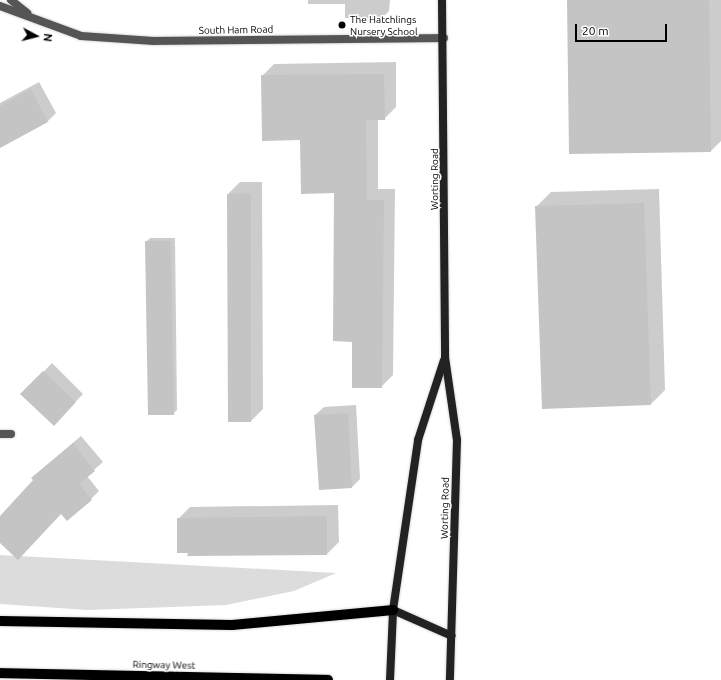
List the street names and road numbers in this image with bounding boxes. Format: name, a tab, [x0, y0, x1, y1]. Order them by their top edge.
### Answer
street label: South Ham Road	[198, 23, 274, 37]
street label: Worting Road	[429, 148, 441, 210]
street label: Worting Road	[438, 477, 452, 539]
street label: Ringway West	[132, 658, 196, 672]

